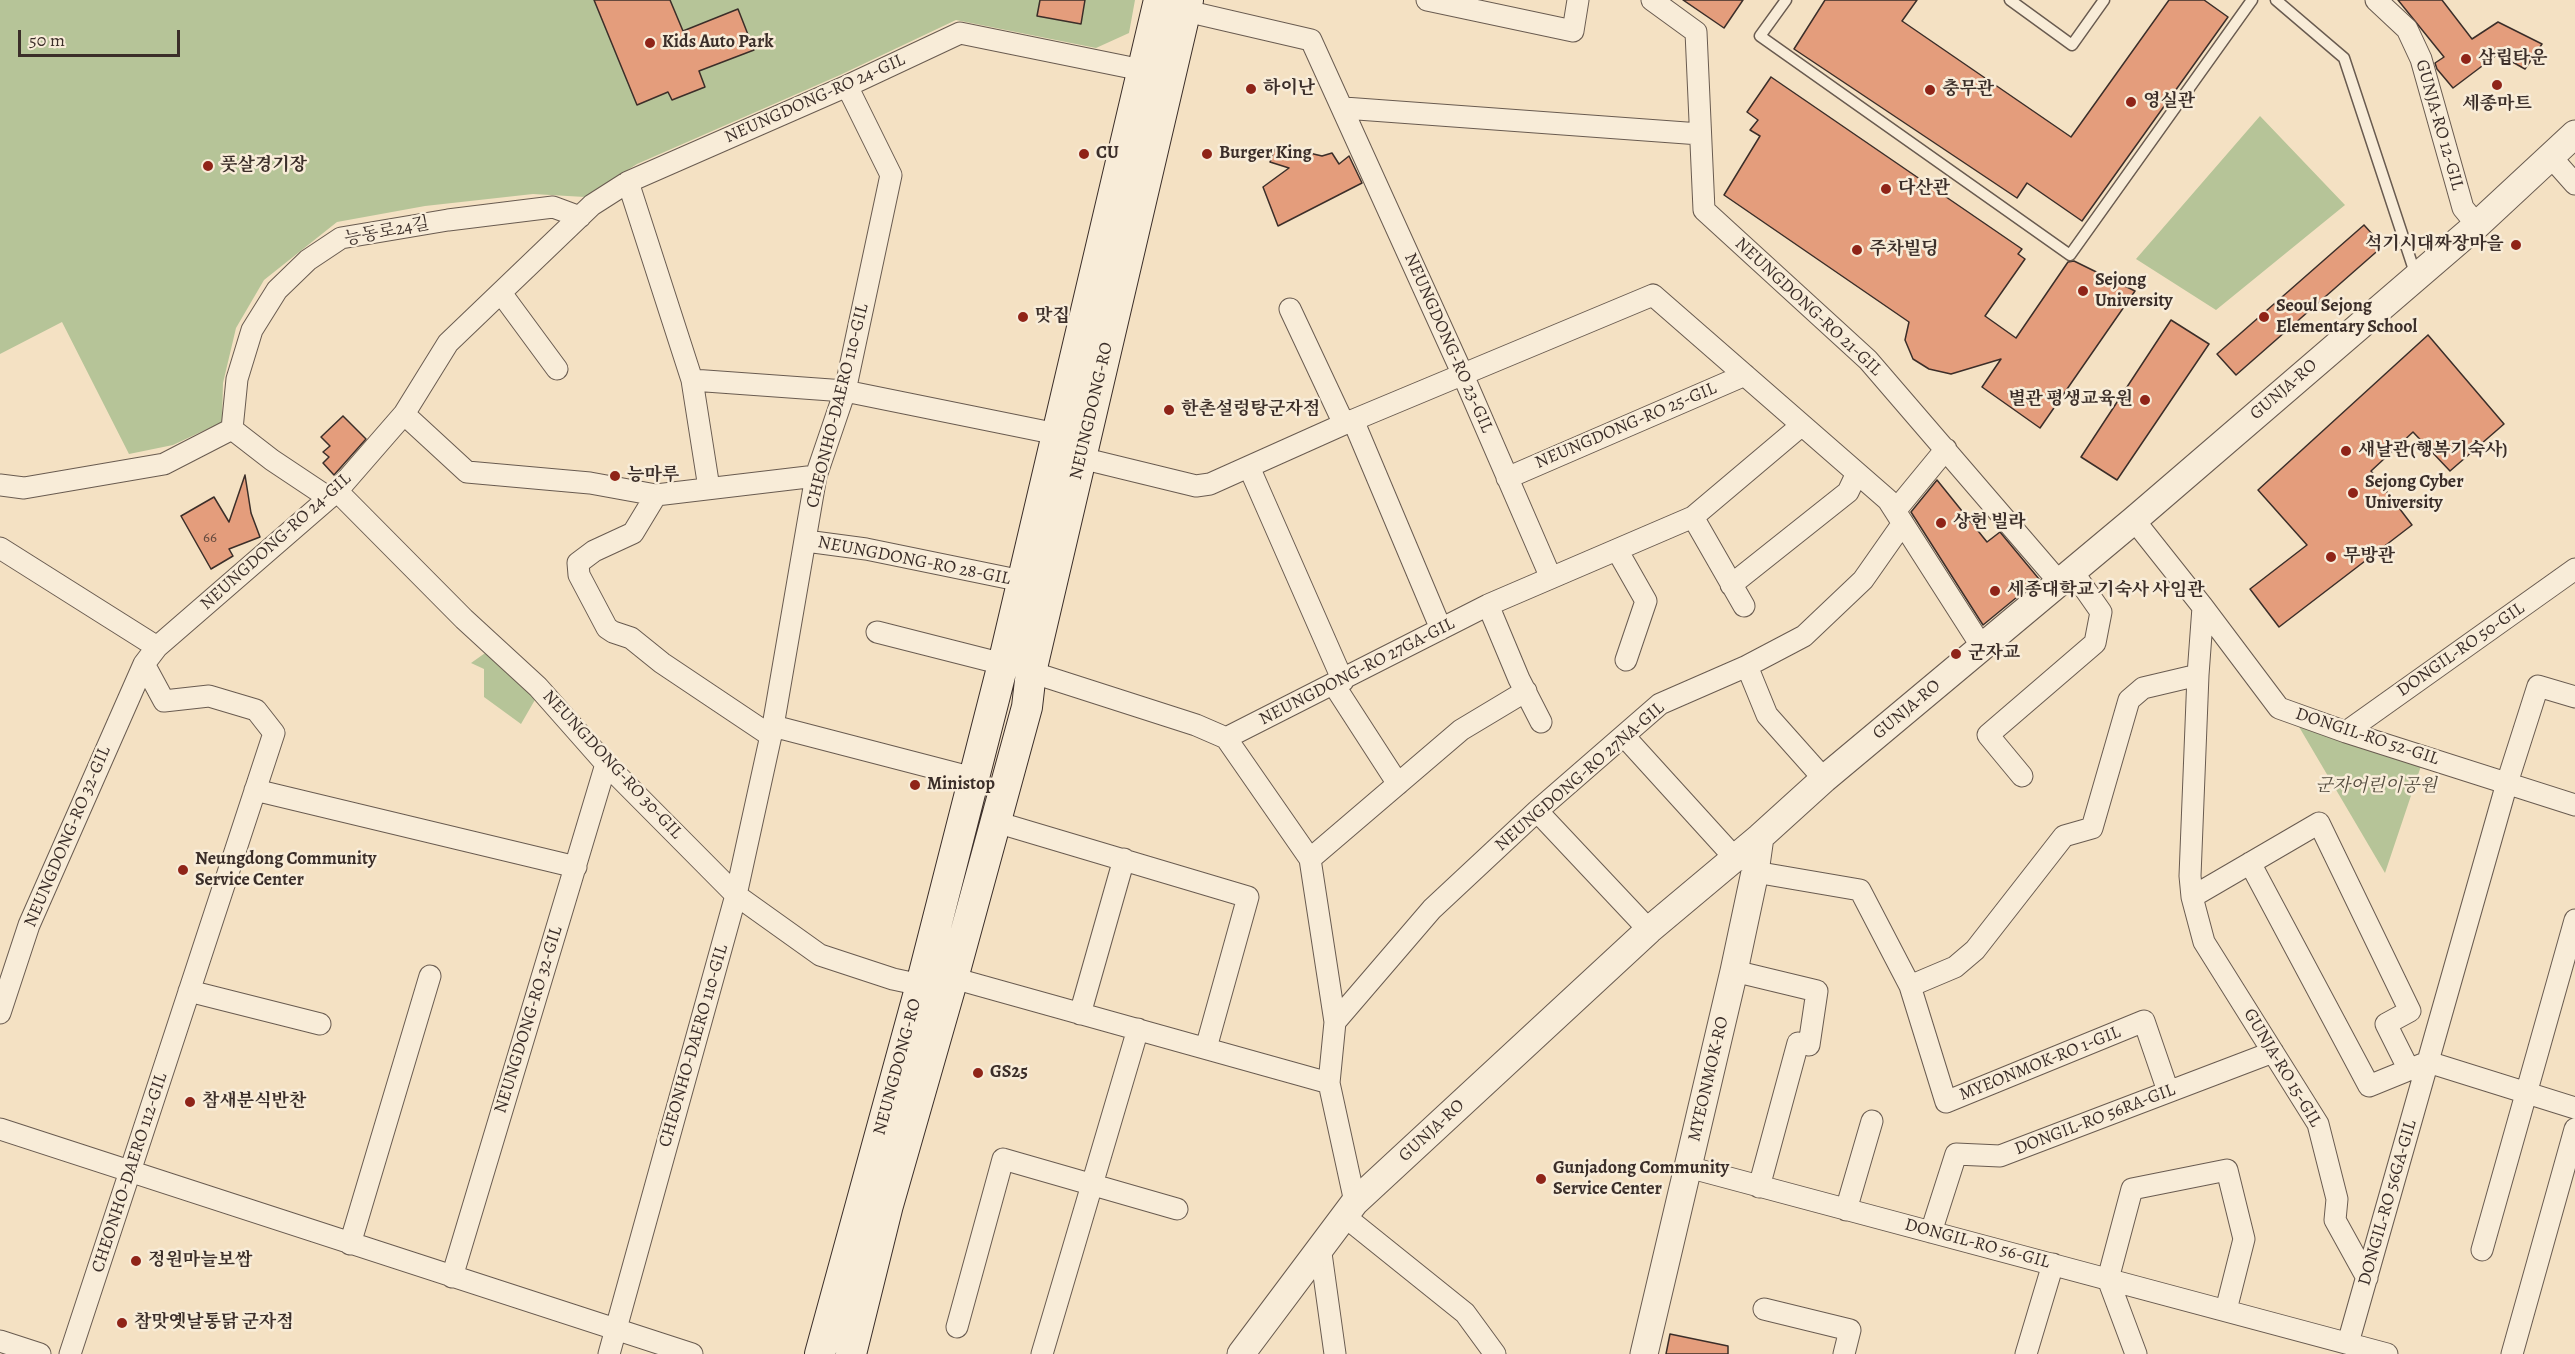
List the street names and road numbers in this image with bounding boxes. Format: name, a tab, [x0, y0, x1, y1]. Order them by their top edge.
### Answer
street label: NEUNGDONG-RO 24-GIL	[721, 49, 909, 149]
street label: GUNJA-RO 12-GIL	[2410, 57, 2468, 193]
street label: 능동로24길	[343, 213, 431, 251]
street label: NEUNGDONG-RO 21-GIL	[1730, 233, 1886, 381]
street label: NEUNGDONG-RO 23-GIL	[1399, 250, 1497, 436]
street label: CHEONHO-DAERO 110-GIL	[802, 302, 874, 510]
street label: NEUNGDONG-RO	[1066, 340, 1118, 482]
street label: GUNJA-RO	[2246, 355, 2322, 425]
street label: NEUNGDONG-RO 25-GIL	[1532, 378, 1720, 474]
street label: NEUNGDONG-RO 24-GIL	[196, 469, 356, 615]
street label: NEUNGDONG-RO 28-GIL	[816, 532, 1012, 590]
street label: DONGIL-RO 50-GIL	[2393, 598, 2529, 702]
street label: NEUNGDONG-RO 27GA-GIL	[1256, 613, 1458, 731]
street label: GUNJA-RO	[1869, 675, 1945, 745]
street label: NEUNGDONG-RO 30-GIL	[537, 686, 687, 844]
street label: NEUNGDONG-RO 27NA-GIL	[1491, 698, 1669, 856]
street label: DONGIL-RO 52-GIL	[2293, 704, 2441, 770]
street label: NEUNGDONG-RO 32-GIL	[20, 743, 116, 931]
street label: NEUNGDONG-RO 32-GIL	[490, 924, 568, 1116]
street label: CHEONHO-DAERO 110-GIL	[655, 942, 733, 1150]
street label: NEUNGDONG-RO	[869, 996, 927, 1138]
street label: GUNJA-RO 15-GIL	[2238, 1005, 2326, 1131]
street label: MYEONMOK-RO	[1684, 1014, 1734, 1144]
street label: MYEONMOK-RO 1-GIL	[1956, 1022, 2124, 1106]
street label: CHEONHO-DAERO 112-GIL	[87, 1070, 173, 1276]
street label: DONGIL-RO 56RA-GIL	[2012, 1079, 2178, 1161]
street label: GUNJA-RO	[1395, 1095, 1469, 1167]
street label: DONGIL-RO 56GA-GIL	[2354, 1118, 2422, 1288]
street label: DONGIL-RO 56-GIL	[1902, 1214, 2052, 1274]

